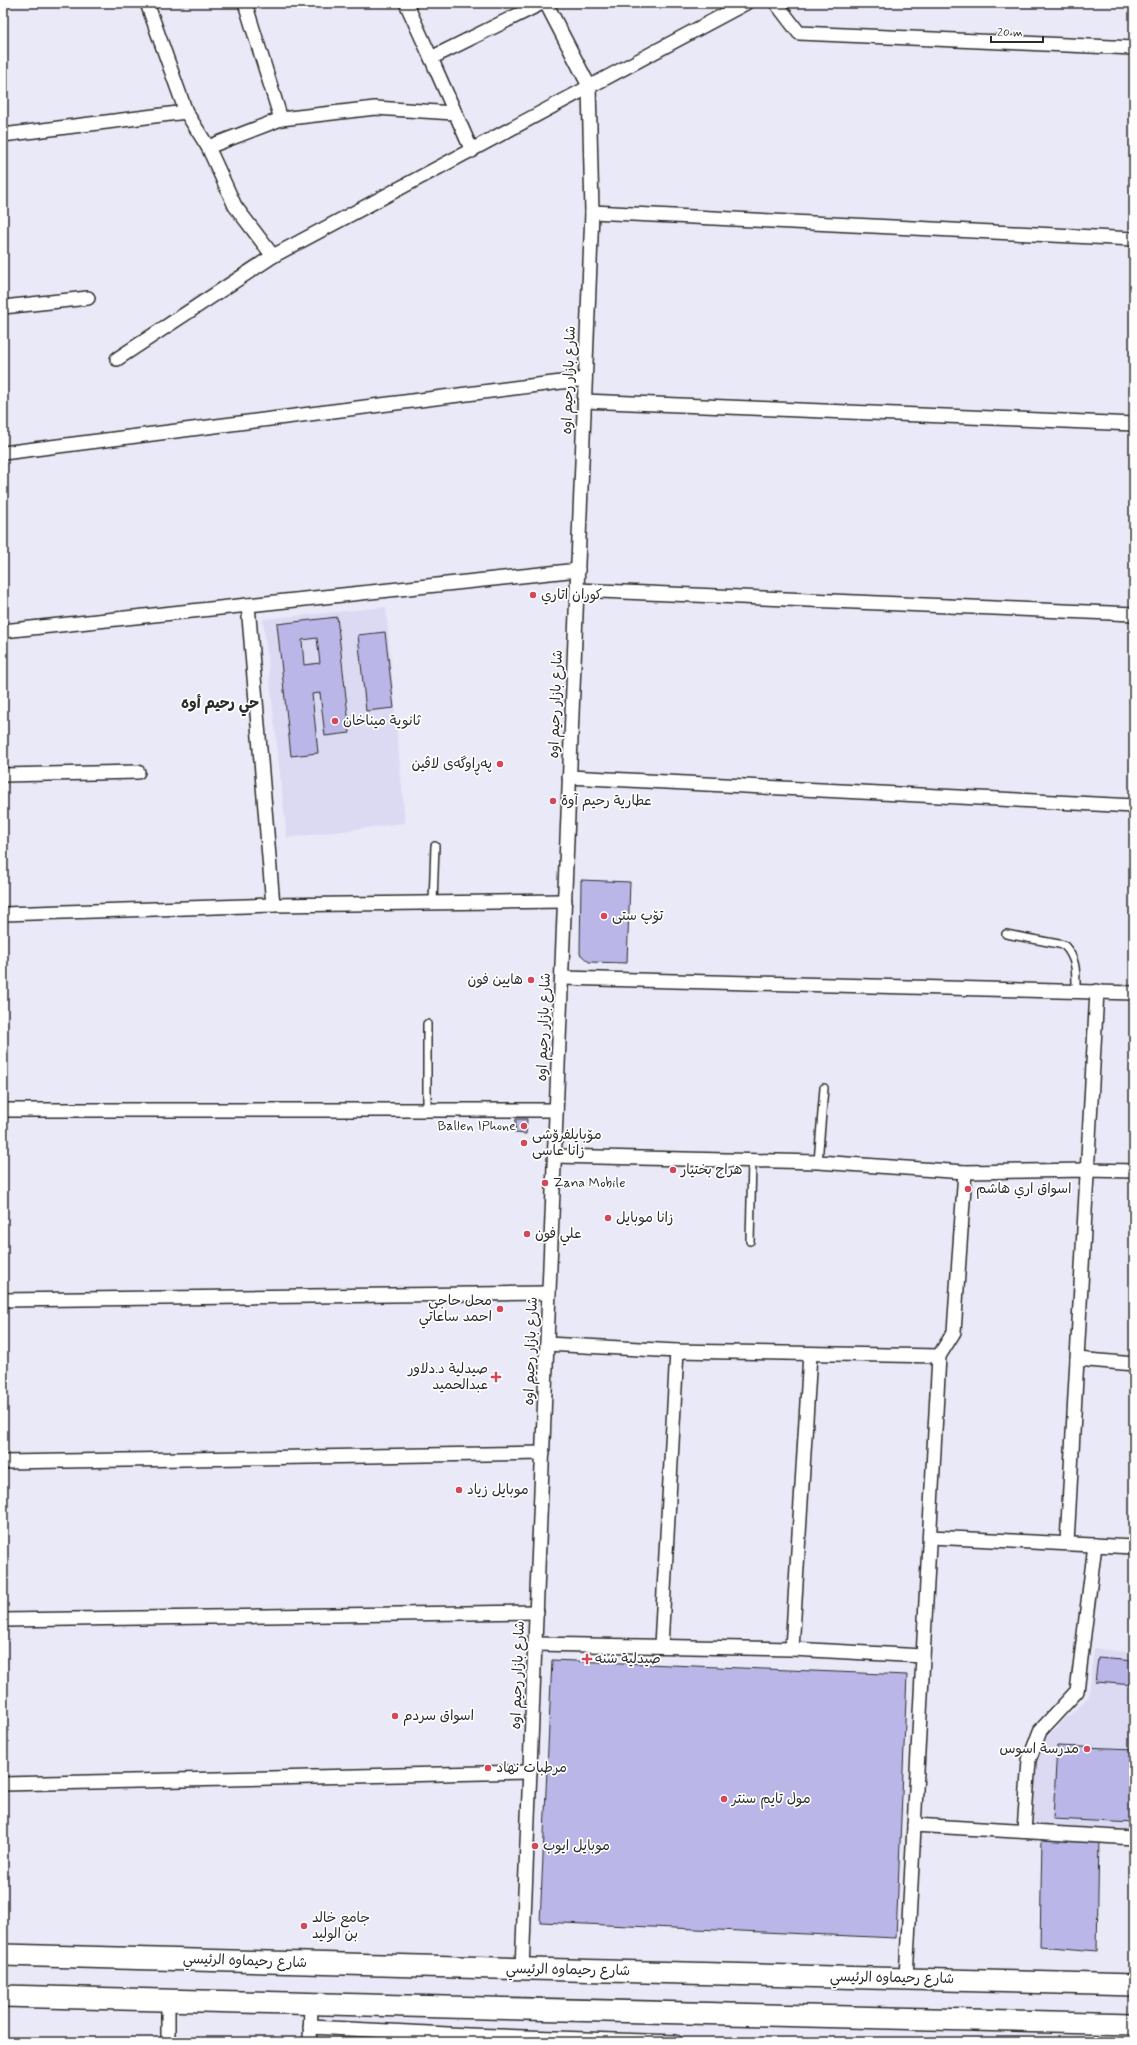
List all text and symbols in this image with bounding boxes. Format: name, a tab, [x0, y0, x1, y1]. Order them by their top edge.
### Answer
scale bar	[991, 18, 1043, 44]
text: 20 m	[997, 25, 1023, 41]
street label: شارع بازار رحيم اوه	[558, 325, 581, 435]
place label: كوران اتاري	[541, 586, 602, 605]
marker: كوران اتاري	[528, 590, 538, 600]
street label: شارع بازار رحيم اوه	[545, 649, 568, 759]
district label: حي رحيم أوه	[181, 693, 259, 717]
place label: ثانوية ميناخان	[343, 712, 421, 730]
marker: ثانوية ميناخان	[330, 716, 340, 726]
place label: پەڕاوگەی لاڤین	[412, 755, 492, 776]
marker: پەڕاوگەی لاڤین	[495, 759, 505, 769]
place label: عطارية رحيم آوة	[561, 792, 652, 811]
marker: عطارية رحيم آوة	[548, 796, 558, 806]
place label: تۆپ ستی	[612, 907, 664, 925]
marker: تۆپ ستی	[599, 911, 609, 921]
place label: هايين فون	[468, 971, 523, 989]
street label: شارع بازار رحيم اوه	[533, 972, 556, 1082]
marker: هايين فون	[526, 975, 536, 985]
place label: Ballen IPhone	[437, 1117, 516, 1135]
marker: Ballen IPhone	[519, 1121, 529, 1131]
place label: مۆبایلفرۆشی زانا عاسی	[532, 1126, 602, 1160]
marker: مۆبایلفرۆشی زانا عاسی	[519, 1138, 529, 1148]
place label: هراج بختيار	[680, 1161, 742, 1179]
marker: هراج بختيار	[668, 1165, 678, 1175]
place label: Zana Mobile	[553, 1174, 626, 1192]
marker: Zana Mobile	[540, 1178, 550, 1188]
place label: اسواق اري هاشم	[976, 1180, 1071, 1199]
marker: اسواق اري هاشم	[963, 1184, 973, 1194]
place label: زانا موبايل	[616, 1209, 673, 1227]
marker: زانا موبايل	[603, 1213, 613, 1223]
place label: علي فون	[535, 1225, 582, 1246]
marker: علي فون	[522, 1229, 532, 1239]
place label: محل حاجي احمد ساعاتي	[419, 1292, 492, 1329]
street label: شارع بازار رحيم اوه	[520, 1296, 543, 1406]
marker: محل حاجي احمد ساعاتي	[495, 1304, 505, 1314]
place label: صيدلية د.دلاور عبدالحميد	[407, 1360, 488, 1394]
marker: صيدلية د.دلاور عبدالحميد	[491, 1372, 501, 1382]
place label: موبايل زياد	[467, 1481, 529, 1499]
marker: موبايل زياد	[454, 1485, 464, 1495]
street label: شارع بازار رحيم اوه	[507, 1620, 530, 1730]
place label: صيدلية شنه	[595, 1650, 661, 1668]
marker: صيدلية شنه	[582, 1654, 592, 1664]
place label: اسواق سردم	[403, 1707, 474, 1726]
marker: اسواق سردم	[390, 1711, 400, 1721]
place label: مدرسة اسوس	[1000, 1740, 1079, 1758]
marker: مدرسة اسوس	[1082, 1744, 1092, 1754]
place label: مرطبات نهاد	[496, 1759, 567, 1777]
marker: مرطبات نهاد	[483, 1763, 493, 1773]
place label: مول تايم سنتر	[731, 1790, 811, 1809]
marker: مول تايم سنتر	[719, 1794, 729, 1804]
place label: موبايل ايوب	[543, 1837, 610, 1855]
marker: موبايل ايوب	[530, 1841, 540, 1851]
place label: جامع خالد بن الوليد	[312, 1909, 370, 1943]
marker: جامع خالد بن الوليد	[299, 1921, 309, 1931]
street label: شارع رحيماوه الرئيسي	[183, 1950, 307, 1975]
street label: شارع رحيماوه الرئيسي	[506, 1960, 630, 1983]
street label: شارع رحيماوه الرئيسي	[830, 1968, 954, 1991]

